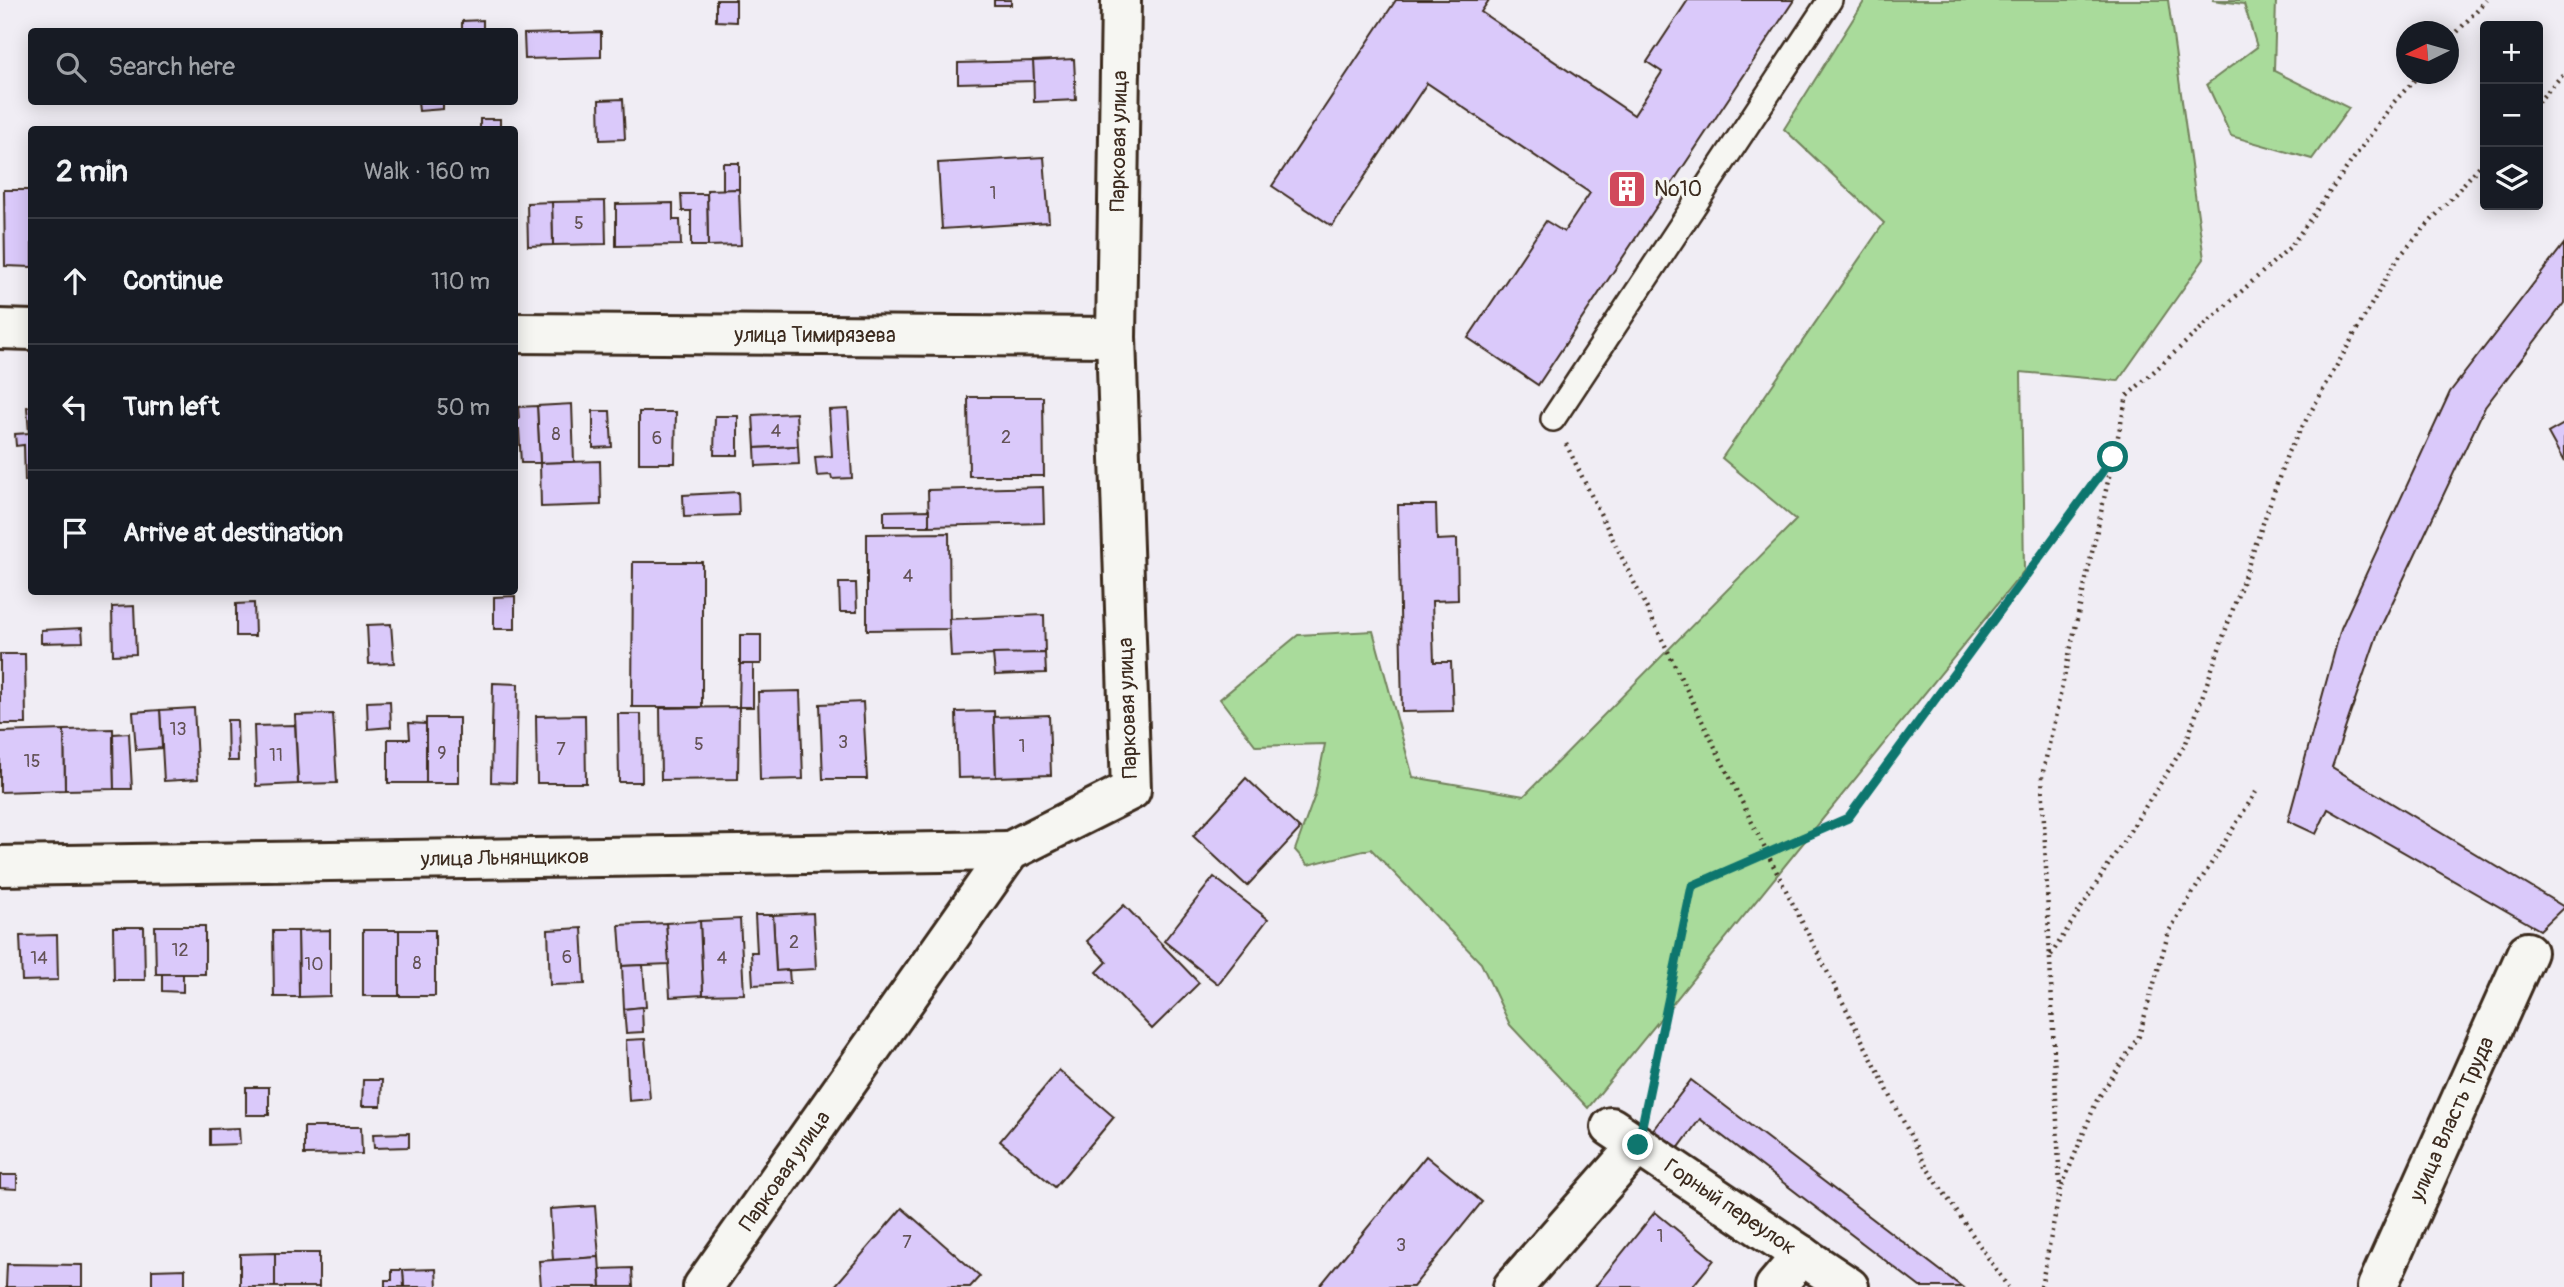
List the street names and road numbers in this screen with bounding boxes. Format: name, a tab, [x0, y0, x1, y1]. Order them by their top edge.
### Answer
street label: Парковая улица	[1104, 70, 1134, 212]
street label: улица Тимирязева	[733, 322, 896, 349]
street label: Парковая улица	[1112, 637, 1144, 779]
street label: улица Льнянщиков	[419, 843, 590, 873]
street label: улица Власть Труда	[2403, 1032, 2500, 1206]
street label: Парковая улица	[733, 1105, 837, 1237]
street label: Горный переулок	[1659, 1153, 1801, 1261]

